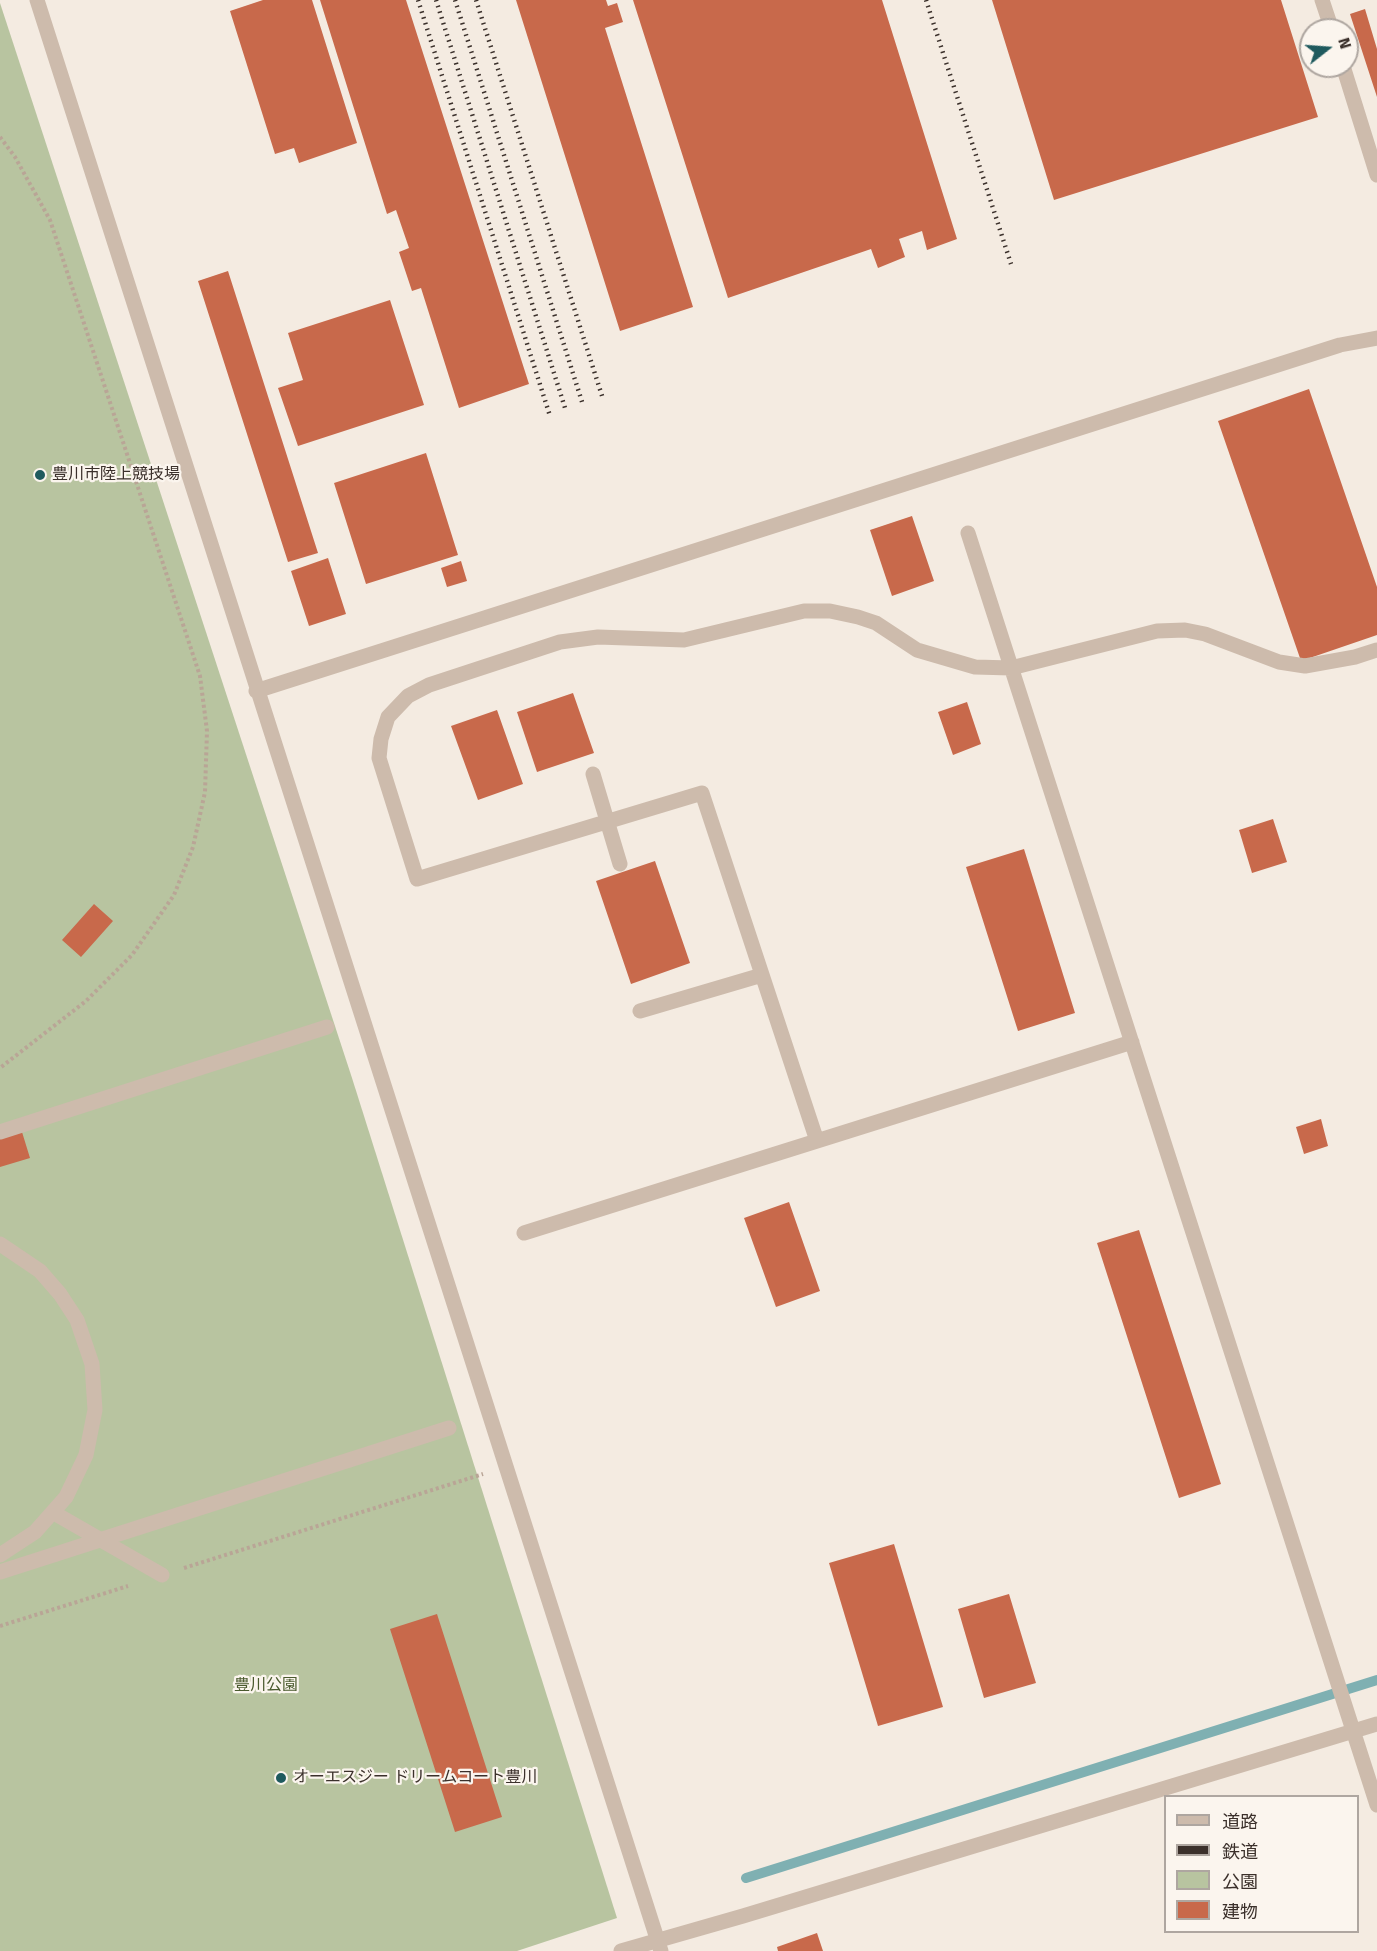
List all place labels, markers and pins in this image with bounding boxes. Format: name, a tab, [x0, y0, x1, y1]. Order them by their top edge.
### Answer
place label: 豊川市陸上競技場	[52, 465, 180, 485]
marker: 豊川市陸上競技場	[33, 468, 47, 482]
place label: オーエスジー ドリームコート豊川	[293, 1768, 537, 1788]
marker: オーエスジー ドリームコート豊川	[274, 1771, 288, 1785]

